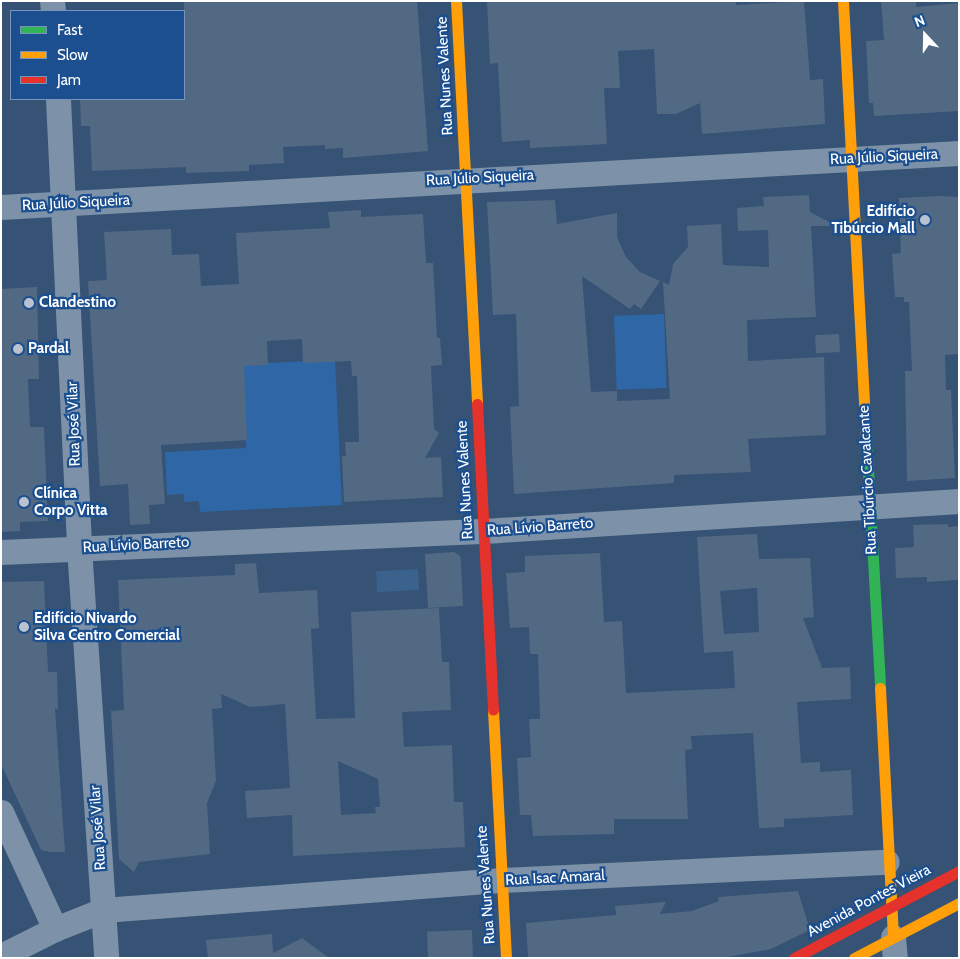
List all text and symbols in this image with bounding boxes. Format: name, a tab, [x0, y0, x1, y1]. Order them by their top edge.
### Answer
legend	[10, 10, 185, 100]
north arrow	[900, 10, 950, 60]
text: N	[912, 11, 927, 31]
street label: Rua Nunes Valente	[433, 16, 457, 136]
text: Fast	[57, 21, 82, 39]
text: Slow	[57, 46, 88, 64]
text: Jam	[57, 71, 81, 89]
street label: Rua Júlio Siqueira	[830, 145, 938, 169]
street label: Rua Júlio Siqueira	[426, 166, 534, 190]
street label: Rua Júlio Siqueira	[22, 191, 130, 215]
place label: Edifício Tibúrcio Mall	[831, 202, 915, 237]
marker: Edifício Tibúrcio Mall	[919, 214, 931, 226]
place label: Clandestino	[39, 294, 116, 312]
marker: Clandestino	[23, 297, 35, 309]
place label: Pardal	[28, 340, 69, 358]
marker: Pardal	[12, 343, 24, 355]
street label: Rua José Vilar	[64, 381, 84, 467]
street label: Rua Tibúrcio Cavalcante	[855, 405, 881, 555]
street label: Rua Nunes Valente	[453, 420, 477, 540]
place label: Clínica Corpo Vitta	[34, 484, 108, 519]
marker: Clínica Corpo Vitta	[18, 496, 30, 508]
street label: Rua Lívio Barreto	[486, 514, 594, 540]
street label: Rua Lívio Barreto	[82, 533, 190, 557]
place label: Edifício Nivardo Silva Centro Comercial	[34, 609, 180, 644]
marker: Edifício Nivardo Silva Centro Comercial	[18, 621, 30, 633]
street label: Rua José Vilar	[86, 785, 110, 871]
street label: Rua Nunes Valente	[473, 825, 499, 945]
street label: Avenida Pontes Vieira	[804, 861, 934, 941]
street label: Rua Isac Amaral	[505, 866, 605, 890]

